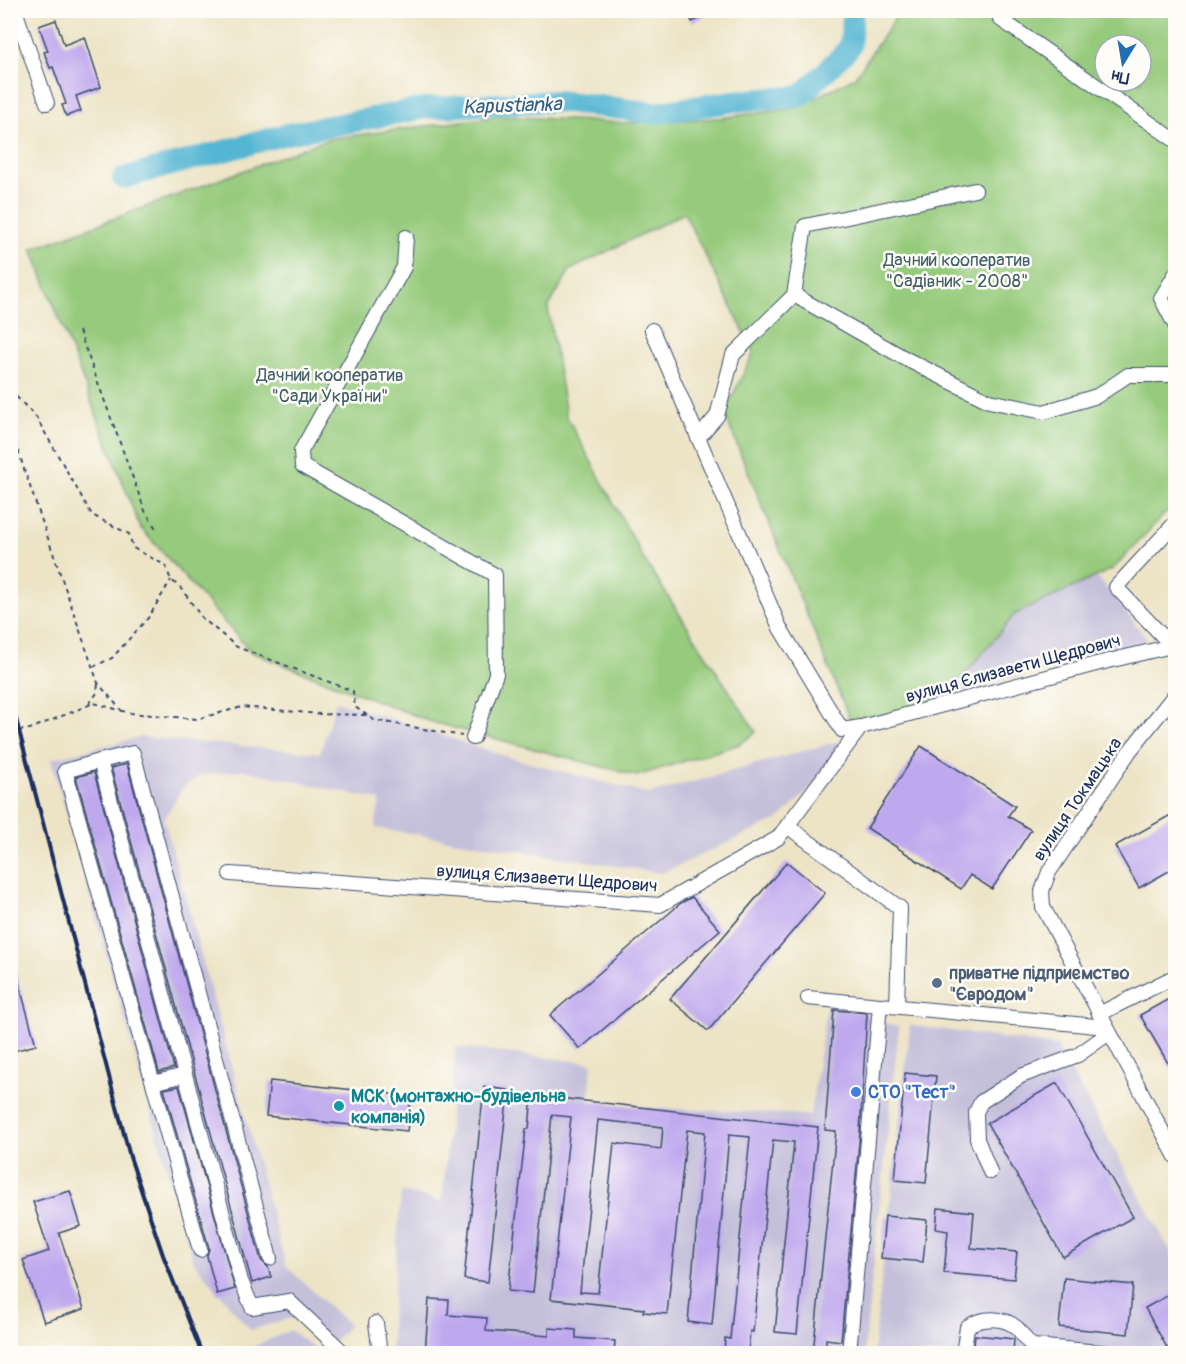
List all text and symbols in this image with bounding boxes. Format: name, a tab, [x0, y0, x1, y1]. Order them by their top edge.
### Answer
north arrow	[1093, 33, 1153, 93]
text: Пн	[1110, 65, 1131, 88]
water label: Kapustianka	[462, 91, 564, 120]
park label: Дачний кооператив "Садівник - 2008"	[882, 249, 1031, 293]
park label: Дачний кооператив "Сади України"	[255, 364, 404, 408]
street label: вулиця Єлизавети Щедрович	[903, 629, 1123, 708]
street label: вулиця Токмацька	[1028, 733, 1127, 865]
street label: вулиця Єлизавети Щедрович	[436, 859, 658, 898]
place label: приватне підприємство "Євродом"	[949, 962, 1130, 1006]
marker: приватне підприємство "Євродом"	[930, 976, 944, 990]
place label: СТО "Тест"	[868, 1081, 956, 1104]
place label: МСК (монтажно-будівельна компанія)	[351, 1085, 567, 1129]
marker: СТО "Тест"	[849, 1085, 863, 1099]
marker: МСК (монтажно-будівельна компанія)	[332, 1099, 346, 1113]

